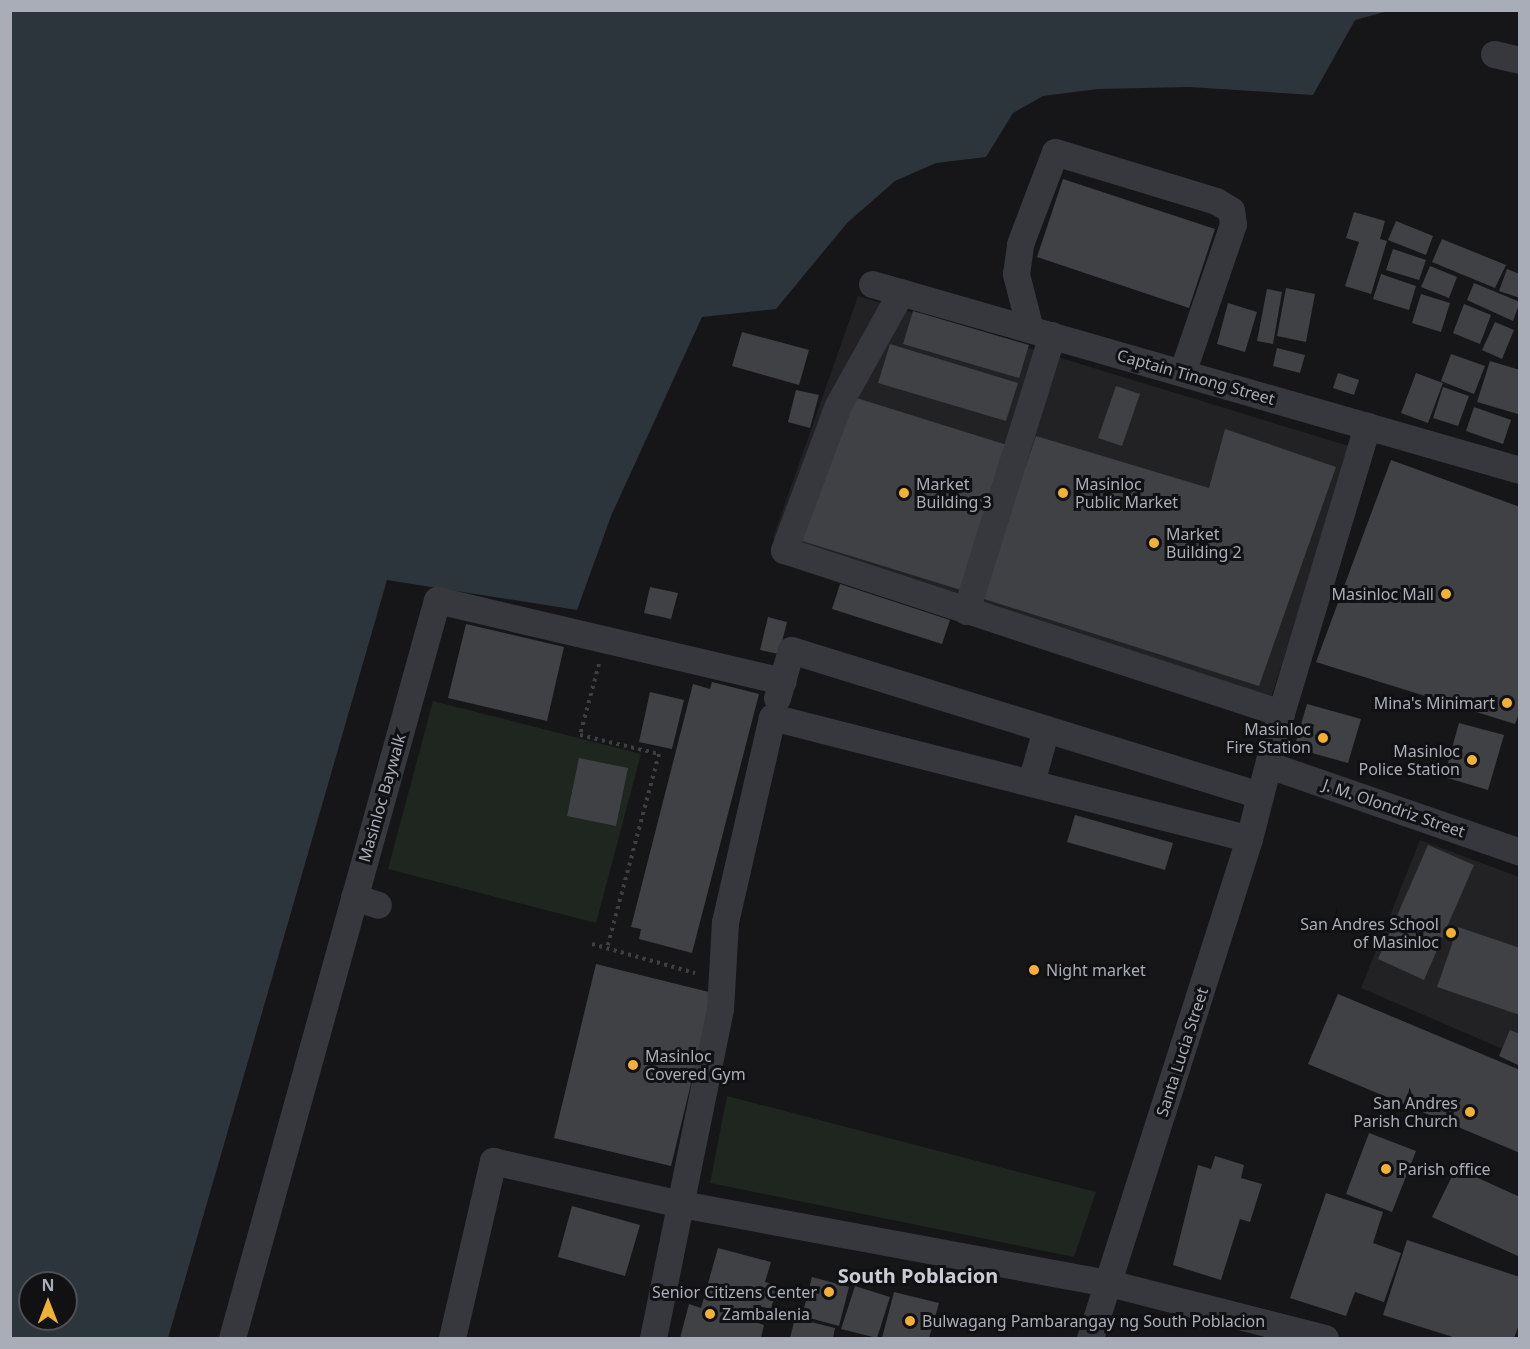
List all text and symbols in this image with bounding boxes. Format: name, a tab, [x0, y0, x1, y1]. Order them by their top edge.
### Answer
street label: Captain Tinong Street	[1115, 345, 1277, 409]
place label: Market Building 3	[916, 474, 992, 512]
place label: Masinloc Public Market	[1075, 474, 1178, 512]
marker: Market Building 3	[897, 486, 911, 500]
marker: Masinloc Public Market	[1056, 486, 1070, 500]
place label: Market Building 2	[1166, 524, 1242, 562]
marker: Market Building 2	[1147, 536, 1161, 550]
place label: Masinloc Mall	[1331, 584, 1434, 604]
marker: Masinloc Mall	[1439, 587, 1453, 601]
place label: Mina's Minimart	[1374, 693, 1495, 713]
marker: Mina's Minimart	[1500, 696, 1514, 710]
place label: Masinloc Fire Station	[1226, 719, 1311, 757]
marker: Masinloc Fire Station	[1316, 731, 1330, 745]
street label: Masinloc Baywalk	[355, 732, 409, 864]
place label: Masinloc Police Station	[1359, 741, 1460, 779]
marker: Masinloc Police Station	[1465, 753, 1479, 767]
street label: J. M. Olondriz Street	[1320, 775, 1468, 841]
place label: San Andres School of Masinloc	[1300, 914, 1439, 952]
marker: San Andres School of Masinloc	[1444, 926, 1458, 940]
place label: Night market	[1046, 960, 1146, 980]
marker: Night market	[1027, 963, 1041, 977]
street label: Santa Lucia Street	[1152, 985, 1212, 1119]
place label: Masinloc Covered Gym	[645, 1046, 746, 1084]
marker: Masinloc Covered Gym	[626, 1058, 640, 1072]
place label: San Andres Parish Church	[1353, 1093, 1458, 1131]
marker: San Andres Parish Church	[1463, 1105, 1477, 1119]
place label: Parish office	[1398, 1159, 1491, 1179]
marker: Parish office	[1379, 1162, 1393, 1176]
district label: South Poblacion	[838, 1263, 998, 1287]
north arrow	[18, 1271, 78, 1331]
text: N	[41, 1274, 55, 1296]
place label: Senior Citizens Center	[652, 1282, 817, 1302]
marker: Senior Citizens Center	[822, 1285, 836, 1299]
place label: Zambalenia	[722, 1304, 810, 1324]
marker: Zambalenia	[703, 1307, 717, 1321]
place label: Bulwagang Pambarangay ng South Poblacion	[922, 1311, 1265, 1331]
marker: Bulwagang Pambarangay ng South Poblacion	[903, 1314, 917, 1328]

